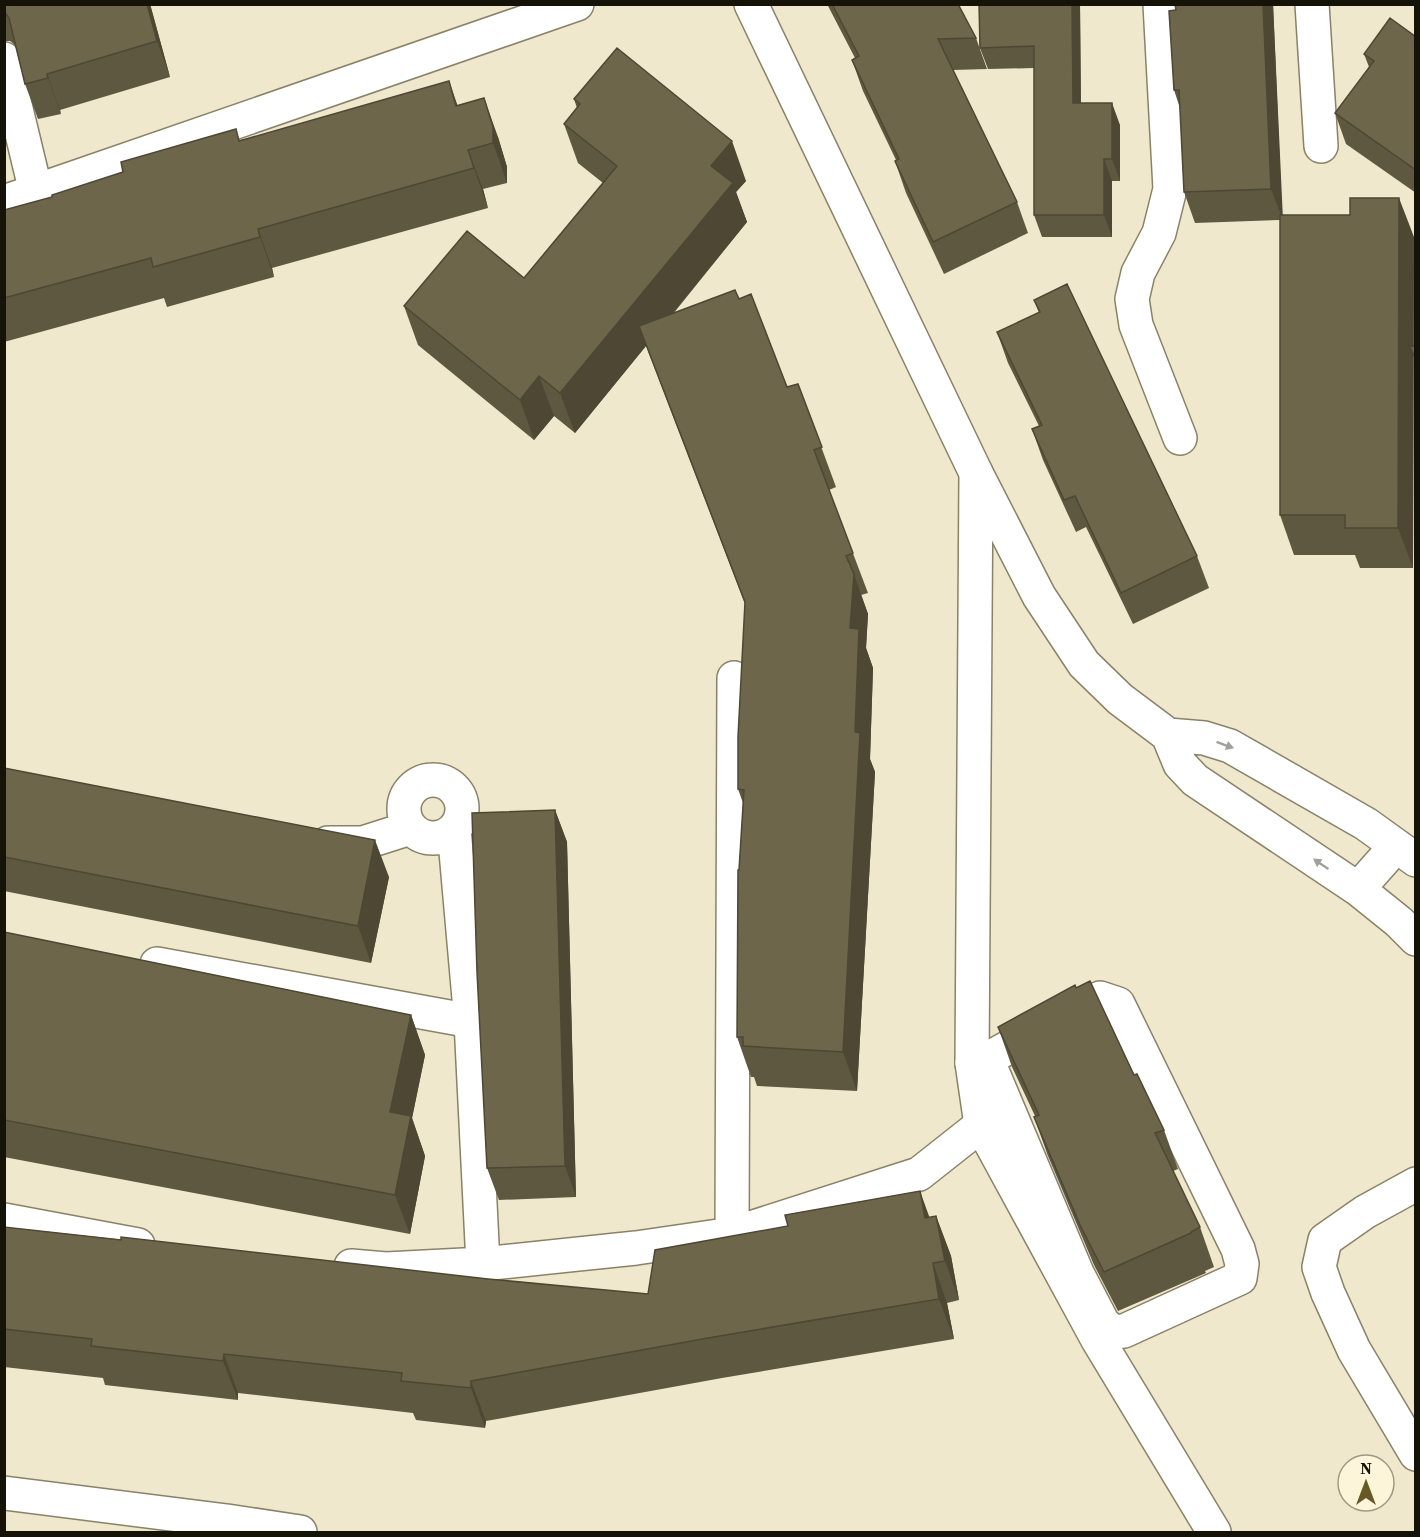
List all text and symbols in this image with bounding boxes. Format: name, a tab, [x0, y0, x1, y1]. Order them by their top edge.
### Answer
one-way arrow	[1216, 740, 1234, 750]
one-way arrow	[1313, 859, 1329, 870]
north arrow	[1336, 1453, 1396, 1513]
text: N	[1360, 1457, 1372, 1479]

